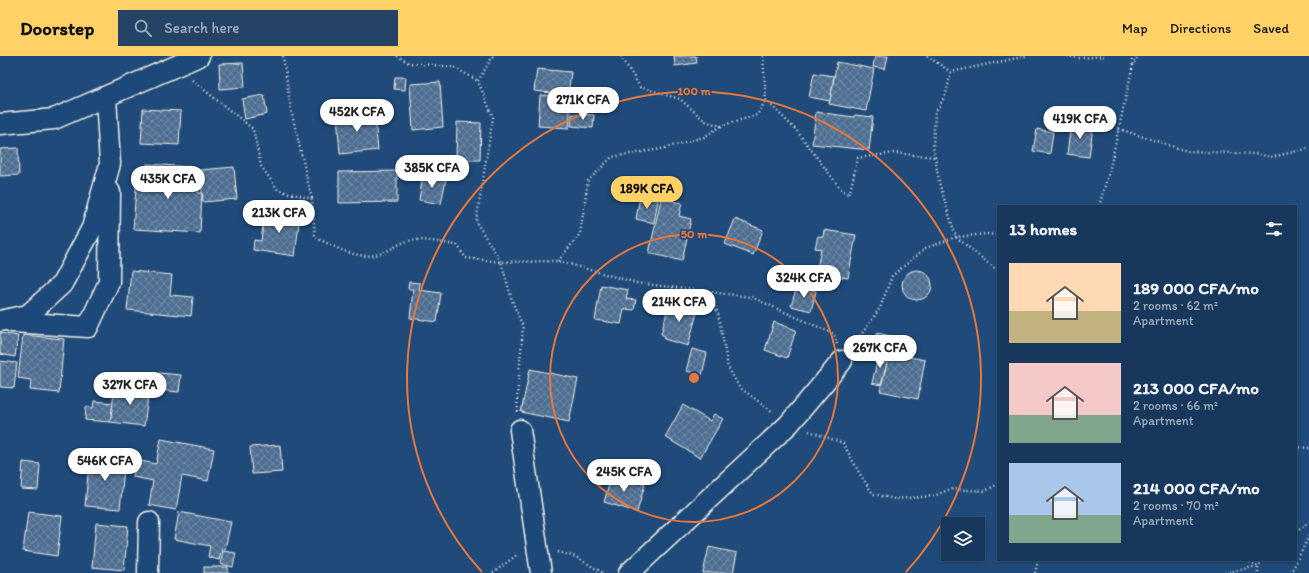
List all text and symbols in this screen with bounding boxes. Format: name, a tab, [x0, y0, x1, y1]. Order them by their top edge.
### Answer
search box	[118, 10, 398, 46]
text: Doorstep	[20, 17, 94, 40]
icon: search	[132, 17, 154, 39]
text: Search here	[164, 19, 240, 37]
text: Map	[1122, 20, 1148, 37]
text: Directions	[1170, 20, 1231, 37]
text: Saved	[1253, 20, 1289, 37]
text: 100 m	[677, 84, 711, 98]
pin: 271K CFA	[542, 87, 624, 121]
text: 271K CFA	[556, 92, 610, 107]
pin: 452K CFA	[316, 99, 398, 133]
text: 452K CFA	[329, 104, 385, 119]
pin: 419K CFA	[1039, 106, 1121, 140]
text: 419K CFA	[1052, 111, 1108, 126]
pin: 385K CFA	[391, 155, 473, 189]
text: 385K CFA	[404, 160, 460, 175]
pin: 435K CFA	[127, 166, 209, 200]
text: 435K CFA	[140, 171, 196, 186]
pin: 189K CFA	[606, 176, 688, 210]
text: 189K CFA	[620, 181, 674, 196]
pin: 213K CFA	[238, 200, 320, 234]
text: 213K CFA	[252, 205, 306, 220]
icon: filters	[1263, 218, 1285, 240]
text: 13 homes	[1009, 219, 1077, 239]
text: 50 m	[681, 227, 708, 241]
pin: 324K CFA	[763, 265, 845, 299]
text: 324K CFA	[776, 270, 832, 285]
text: 189 000 CFA/mo	[1133, 278, 1259, 298]
icon: home	[1041, 279, 1089, 327]
pin: 214K CFA	[638, 289, 720, 323]
text: 214K CFA	[651, 294, 707, 309]
text: 2 rooms · 62 m²	[1133, 298, 1218, 313]
text: Apartment	[1133, 313, 1194, 328]
pin: 267K CFA	[839, 335, 921, 369]
text: 267K CFA	[853, 340, 907, 355]
centre of rings	[687, 371, 701, 385]
pin: 327K CFA	[89, 372, 171, 406]
text: 327K CFA	[103, 377, 157, 392]
text: 213 000 CFA/mo	[1133, 378, 1259, 398]
icon: home	[1041, 379, 1089, 427]
text: 2 rooms · 66 m²	[1133, 398, 1218, 413]
text: Apartment	[1133, 413, 1194, 428]
pin: 546K CFA	[64, 448, 146, 482]
text: 546K CFA	[77, 453, 133, 468]
pin: 245K CFA	[583, 459, 665, 493]
text: 245K CFA	[596, 464, 652, 479]
text: 214 000 CFA/mo	[1133, 478, 1260, 498]
icon: home	[1041, 479, 1089, 527]
text: 2 rooms · 70 m²	[1133, 498, 1219, 513]
text: Apartment	[1133, 513, 1194, 528]
map controls	[941, 517, 985, 561]
button: layers	[941, 517, 985, 561]

